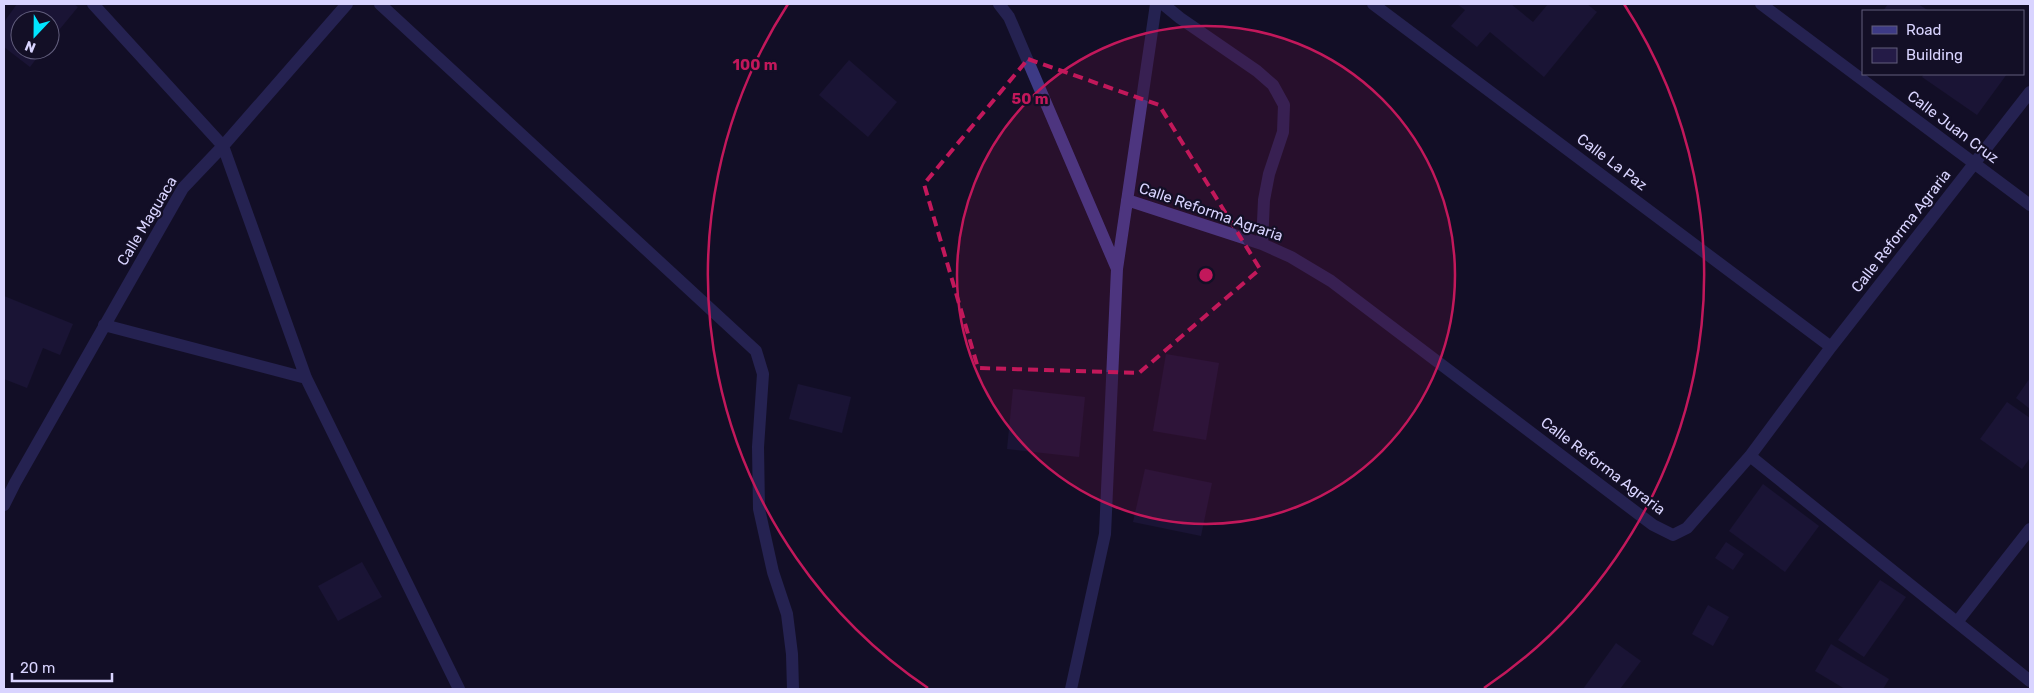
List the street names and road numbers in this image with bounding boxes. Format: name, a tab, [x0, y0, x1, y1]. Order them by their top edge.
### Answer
street label: Calle Juan Cruz	[1904, 87, 2002, 167]
street label: Calle La Paz	[1573, 130, 1651, 195]
street label: Calle Reforma Agraria	[1847, 166, 1955, 296]
street label: Calle Maguaca	[113, 173, 181, 269]
street label: Calle Reforma Agraria	[1137, 179, 1285, 245]
street label: Calle Reforma Agraria	[1537, 413, 1669, 519]

